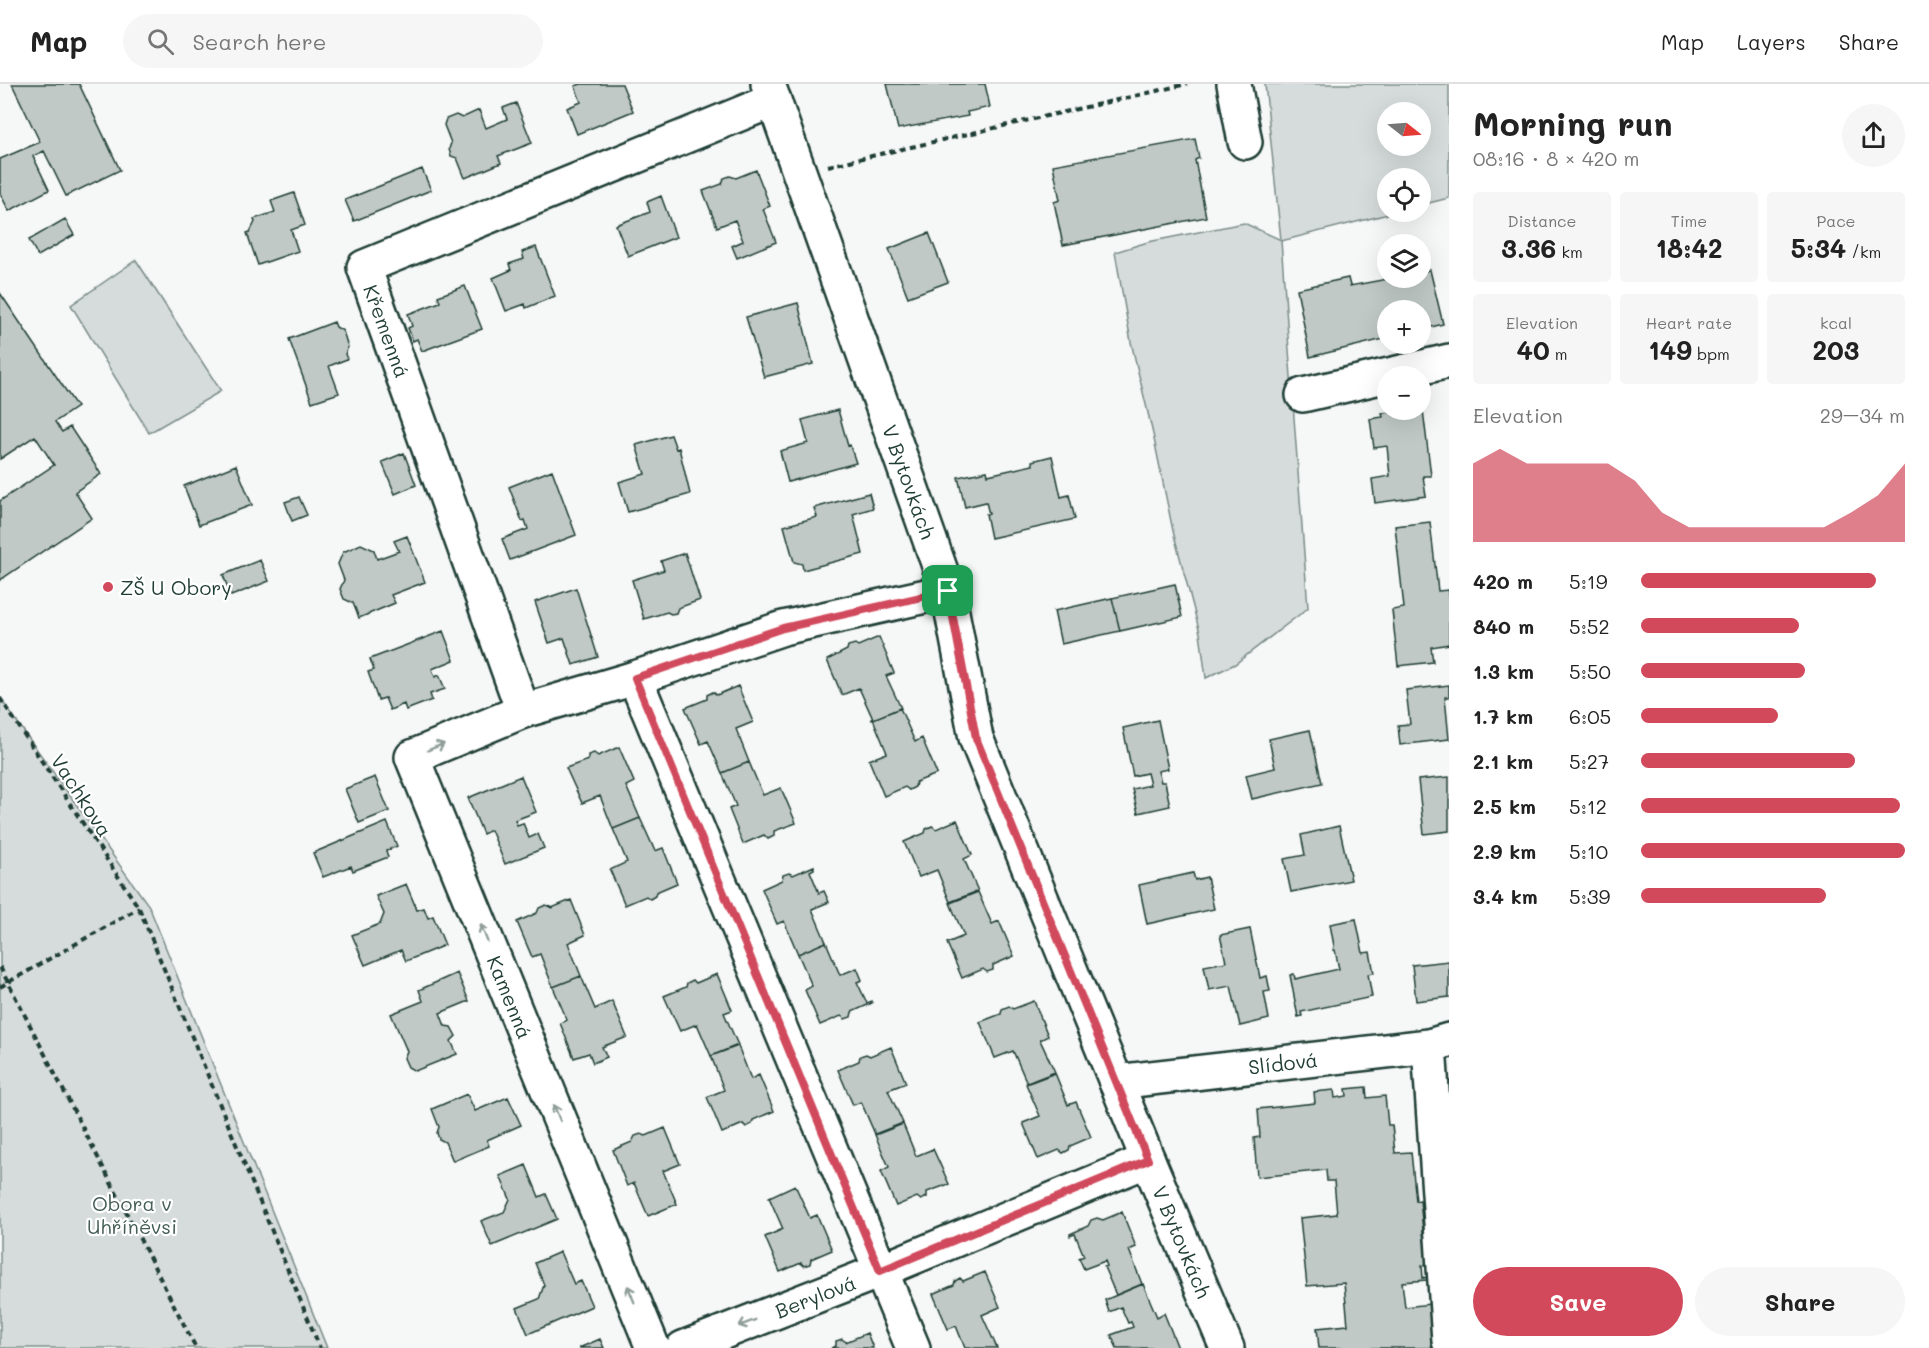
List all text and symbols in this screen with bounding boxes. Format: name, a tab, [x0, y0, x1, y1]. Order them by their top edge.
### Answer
search box	[123, 14, 543, 68]
text: Map	[30, 23, 87, 59]
icon: search	[144, 25, 177, 58]
text: Search here	[192, 27, 326, 56]
text: Map	[1661, 28, 1704, 55]
text: Layers	[1737, 28, 1806, 55]
text: Share	[1839, 28, 1899, 55]
text: Morning run	[1473, 101, 1673, 144]
north arrow	[1377, 102, 1431, 156]
map controls	[1377, 102, 1431, 420]
button: share	[1842, 104, 1905, 167]
text: 08:16 · 8 × 420 m	[1473, 145, 1639, 171]
button: locate	[1377, 168, 1431, 222]
text: Distance	[1508, 210, 1576, 231]
text: Time	[1671, 210, 1707, 231]
text: Pace	[1816, 210, 1856, 231]
text: 3.36	[1501, 231, 1556, 265]
text: 18:42	[1656, 231, 1722, 265]
text: 5:34	[1791, 231, 1846, 265]
button: layers	[1377, 234, 1431, 288]
text: km	[1556, 241, 1583, 262]
text: /km	[1846, 241, 1881, 262]
street label: Křemenná	[358, 281, 416, 381]
button: +	[1377, 300, 1431, 354]
text: Elevation	[1506, 312, 1578, 333]
text: Heart rate	[1646, 312, 1732, 333]
text: kcal	[1820, 312, 1852, 333]
text: 40	[1516, 333, 1550, 367]
text: 149	[1648, 333, 1692, 367]
text: 203	[1813, 333, 1859, 367]
text: m	[1550, 343, 1568, 364]
text: bpm	[1692, 343, 1730, 364]
button: −	[1377, 366, 1431, 420]
text: Elevation	[1473, 402, 1563, 428]
text: 29–34 m	[1820, 402, 1905, 428]
street label: V Bytovkách	[877, 421, 941, 542]
pin	[922, 565, 973, 616]
text: 420 m	[1473, 568, 1533, 594]
text: 5:19	[1569, 568, 1608, 594]
place label: ZŠ U Obory	[120, 574, 232, 600]
icon: arrive	[931, 574, 964, 607]
marker: ZŠ U Obory	[101, 580, 115, 594]
text: 840 m	[1473, 613, 1534, 639]
text: 5:52	[1569, 613, 1610, 639]
text: 1.3 km	[1473, 658, 1534, 684]
text: 5:50	[1569, 658, 1611, 684]
text: 1.7 km	[1473, 703, 1533, 729]
text: 6:05	[1569, 703, 1611, 729]
one-way arrow	[427, 741, 445, 752]
text: 2.1 km	[1473, 748, 1533, 774]
text: 5:27	[1569, 748, 1609, 774]
street label: Vachkova	[46, 749, 118, 841]
text: 2.5 km	[1473, 793, 1536, 819]
text: 5:12	[1569, 793, 1607, 819]
text: 2.9 km	[1473, 838, 1536, 864]
text: 5:10	[1569, 838, 1608, 864]
text: 3.4 km	[1473, 883, 1538, 909]
text: 5:39	[1569, 883, 1610, 909]
one-way arrow	[478, 924, 489, 943]
street label: Kamenná	[482, 952, 538, 1042]
street label: Slídová	[1247, 1046, 1319, 1080]
one-way arrow	[551, 1105, 562, 1123]
street label: V Bytovkách	[1147, 1182, 1217, 1302]
park label: Obora v Uhříněvsi	[87, 1190, 177, 1239]
button: Save	[1473, 1267, 1683, 1336]
button: Share	[1695, 1267, 1905, 1336]
street label: Berylová	[771, 1269, 859, 1324]
one-way arrow	[625, 1285, 636, 1304]
one-way arrow	[738, 1318, 757, 1329]

